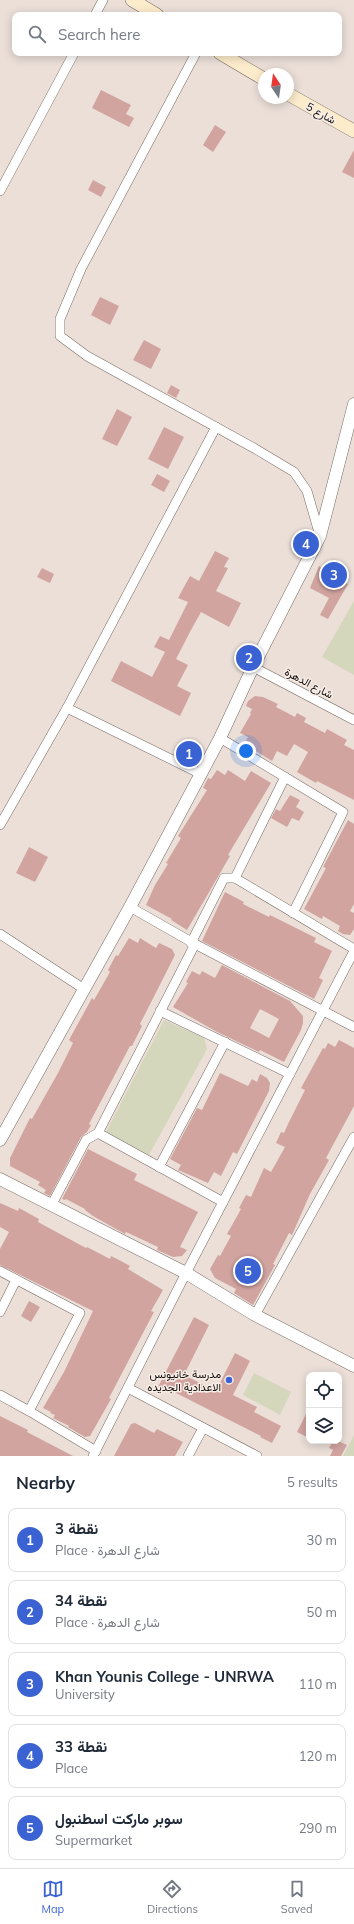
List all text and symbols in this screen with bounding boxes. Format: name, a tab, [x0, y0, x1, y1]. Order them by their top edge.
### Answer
search box	[12, 12, 342, 56]
icon: search	[26, 23, 48, 45]
text: Search here	[58, 25, 140, 44]
north arrow	[258, 68, 294, 104]
street label: شارع 5	[303, 99, 338, 128]
pin: 4	[293, 529, 319, 559]
pin: 3	[321, 560, 347, 590]
pin: 2	[236, 643, 262, 673]
street label: شارع الدهرة	[282, 664, 336, 703]
pin: 1	[176, 739, 202, 769]
your location	[236, 741, 256, 761]
pin: 5	[235, 1256, 261, 1286]
place label: مدرسة خانيونس الاعدادية الجديده	[147, 1367, 221, 1394]
map controls	[306, 1372, 342, 1444]
button: locate	[306, 1372, 342, 1408]
marker: مدرسة خانيونس الاعدادية الجديده	[224, 1375, 234, 1385]
button: layers	[306, 1408, 342, 1444]
text: Nearby	[16, 1472, 75, 1493]
text: 5 results	[287, 1474, 338, 1490]
text: نقطة 3	[55, 1519, 98, 1538]
text: 1	[26, 1532, 34, 1548]
text: 30 m	[307, 1532, 337, 1548]
text: Place · شارع الدهرة	[55, 1542, 160, 1558]
text: نقطة 34	[55, 1591, 107, 1610]
text: 2	[26, 1604, 34, 1620]
text: 50 m	[307, 1604, 337, 1620]
text: Place · شارع الدهرة	[55, 1614, 160, 1630]
text: Khan Younis College - UNRWA	[55, 1667, 274, 1686]
text: 3	[26, 1676, 34, 1692]
text: 110 m	[299, 1676, 337, 1692]
text: University	[55, 1686, 115, 1702]
text: نقطة 33	[55, 1737, 107, 1756]
text: 4	[26, 1748, 34, 1764]
text: 120 m	[299, 1748, 337, 1764]
text: Place	[55, 1760, 88, 1776]
text: سوبر ماركت اسطنبول	[55, 1809, 183, 1828]
text: 5	[26, 1820, 34, 1836]
text: 290 m	[299, 1820, 337, 1836]
text: Supermarket	[55, 1832, 132, 1848]
tab: Map	[41, 1878, 64, 1916]
tab: Directions	[147, 1878, 198, 1916]
tab: Saved	[281, 1878, 313, 1916]

